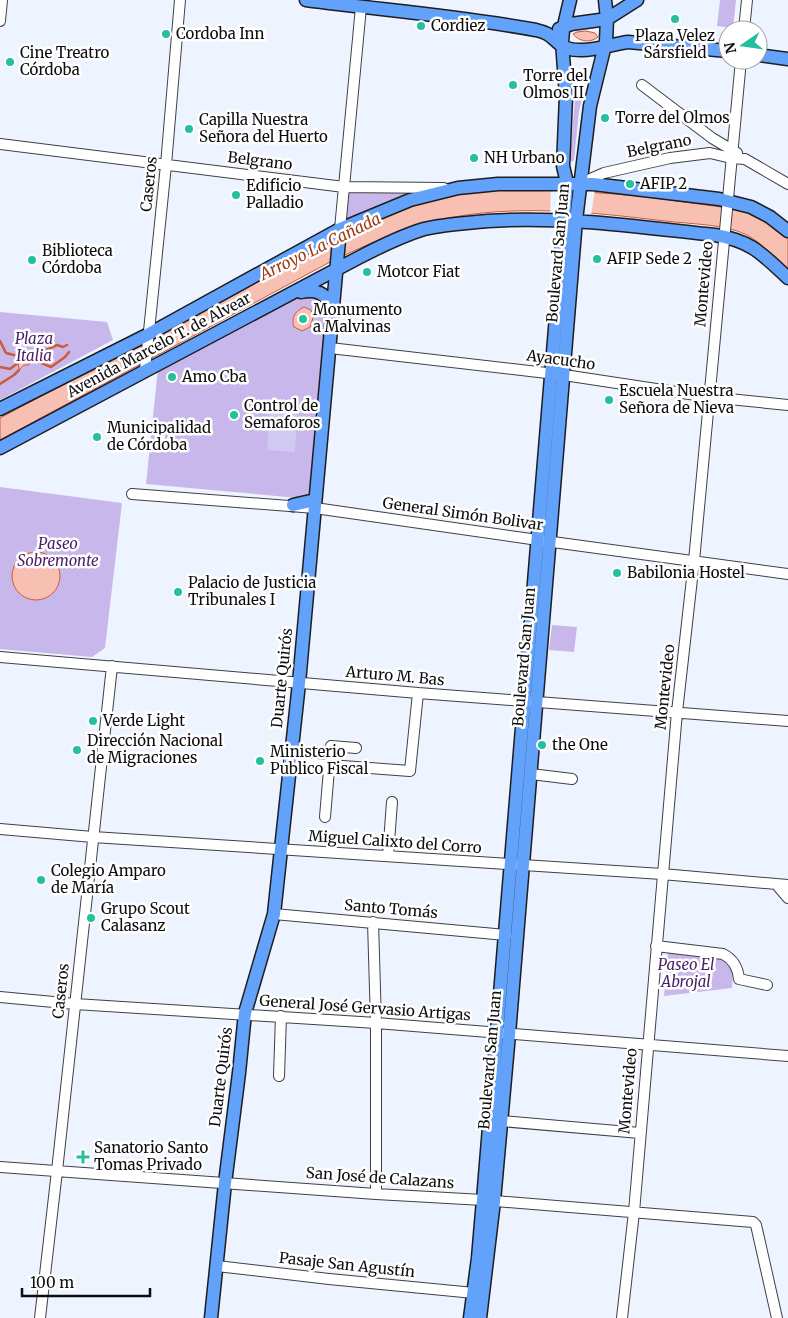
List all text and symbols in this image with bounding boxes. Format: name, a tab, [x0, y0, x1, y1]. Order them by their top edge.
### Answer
marker: Plaza Velez Sársfield	[669, 13, 681, 25]
place label: Cordiez	[431, 16, 485, 35]
marker: Cordiez	[415, 20, 427, 32]
north arrow	[718, 20, 768, 70]
place label: Cordoba Inn	[176, 24, 265, 43]
place label: Plaza Velez Sársfield	[635, 26, 715, 62]
marker: Cordoba Inn	[160, 28, 172, 40]
text: N	[720, 41, 740, 55]
place label: Cine Treatro Córdoba	[20, 43, 110, 79]
marker: Cine Treatro Córdoba	[4, 56, 16, 68]
place label: Torre del Olmos II	[523, 66, 588, 102]
marker: Torre del Olmos II	[507, 79, 519, 91]
place label: Torre del Olmos	[615, 108, 730, 127]
place label: Capilla Nuestra Señora del Huerto	[199, 110, 328, 146]
marker: Torre del Olmos	[599, 112, 611, 124]
marker: Capilla Nuestra Señora del Huerto	[183, 123, 195, 135]
street label: Belgrano	[625, 130, 693, 161]
street label: Belgrano	[227, 147, 294, 174]
place label: NH Urbano	[484, 148, 565, 167]
marker: NH Urbano	[468, 152, 480, 164]
street label: Caseros	[136, 155, 161, 213]
place label: AFIP 2	[639, 174, 687, 193]
place label: Edificio Palladio	[246, 176, 304, 212]
marker: AFIP 2	[624, 178, 636, 190]
street label: Boulevard San Juan	[542, 183, 573, 323]
marker: Edificio Palladio	[230, 189, 242, 201]
water label: Arroyo La Cañada	[254, 208, 384, 285]
street label: Montevideo	[690, 240, 717, 328]
place label: Biblioteca Córdoba	[42, 241, 113, 277]
place label: AFIP Sede 2	[606, 249, 692, 268]
marker: AFIP Sede 2	[591, 253, 603, 265]
marker: Biblioteca Córdoba	[26, 254, 38, 266]
place label: Motcor Fiat	[377, 262, 460, 281]
marker: Motcor Fiat	[361, 266, 373, 278]
street label: Avenida Marcelo T. de Alvear	[62, 288, 254, 402]
place label: Monumento a Malvinas	[313, 300, 402, 336]
marker: Monumento a Malvinas	[297, 313, 309, 325]
park label: Plaza Italia	[15, 329, 53, 365]
street label: Ayacucho	[525, 345, 597, 374]
place label: Amo Cba	[181, 367, 247, 386]
marker: Amo Cba	[166, 371, 178, 383]
place label: Escuela Nuestra Señora de Nieva	[619, 381, 734, 417]
marker: Escuela Nuestra Señora de Nieva	[603, 394, 615, 406]
place label: Control de Semaforos	[244, 396, 320, 432]
marker: Control de Semaforos	[228, 409, 240, 421]
place label: Municipalidad de Córdoba	[107, 418, 211, 454]
marker: Municipalidad de Córdoba	[91, 431, 103, 443]
street label: General Simón Bolivar	[382, 493, 545, 534]
park label: Paseo Sobremonte	[17, 534, 99, 570]
place label: Babilonia Hostel	[627, 563, 745, 582]
marker: Babilonia Hostel	[611, 567, 623, 579]
place label: Palacio de Justicia Tribunales I	[188, 573, 316, 609]
marker: Palacio de Justicia Tribunales I	[172, 586, 184, 598]
street label: Boulevard San Juan	[508, 587, 539, 727]
street label: Duarte Quirós	[267, 627, 296, 729]
street label: Montevideo	[651, 643, 678, 731]
street label: Arturo M. Bas	[344, 662, 445, 689]
place label: Verde Light	[102, 711, 185, 730]
marker: Verde Light	[87, 715, 99, 727]
place label: Dirección Nacional de Migraciones	[87, 731, 223, 767]
place label: the One	[552, 735, 608, 754]
marker: the One	[536, 739, 548, 751]
place label: Ministerio Publico Fiscal	[270, 742, 369, 778]
marker: Dirección Nacional de Migraciones	[71, 744, 83, 756]
marker: Ministerio Publico Fiscal	[254, 755, 266, 767]
street label: Miguel Calixto del Corro	[308, 826, 483, 857]
place label: Colegio Amparo de María	[51, 861, 166, 897]
marker: Colegio Amparo de María	[35, 874, 47, 886]
street label: Santo Tomás	[344, 895, 439, 922]
place label: Grupo Scout Calasanz	[101, 899, 190, 935]
marker: Grupo Scout Calasanz	[85, 912, 97, 924]
park label: Paseo El Abrojal	[658, 955, 714, 991]
street label: Caseros	[48, 962, 73, 1020]
street label: Boulevard San Juan	[474, 990, 505, 1130]
street label: General José Gervasio Artigas	[259, 991, 471, 1024]
street label: Duarte Quirós	[205, 1026, 236, 1128]
street label: Montevideo	[614, 1047, 641, 1135]
place label: Sanatorio Santo Tomas Privado	[94, 1138, 209, 1174]
marker: Sanatorio Santo Tomas Privado	[76, 1150, 90, 1164]
street label: San José de Calazans	[305, 1163, 455, 1192]
street label: Pasaje San Agustín	[278, 1248, 416, 1281]
scale bar	[22, 1266, 150, 1298]
text: 100 m	[30, 1273, 74, 1292]

